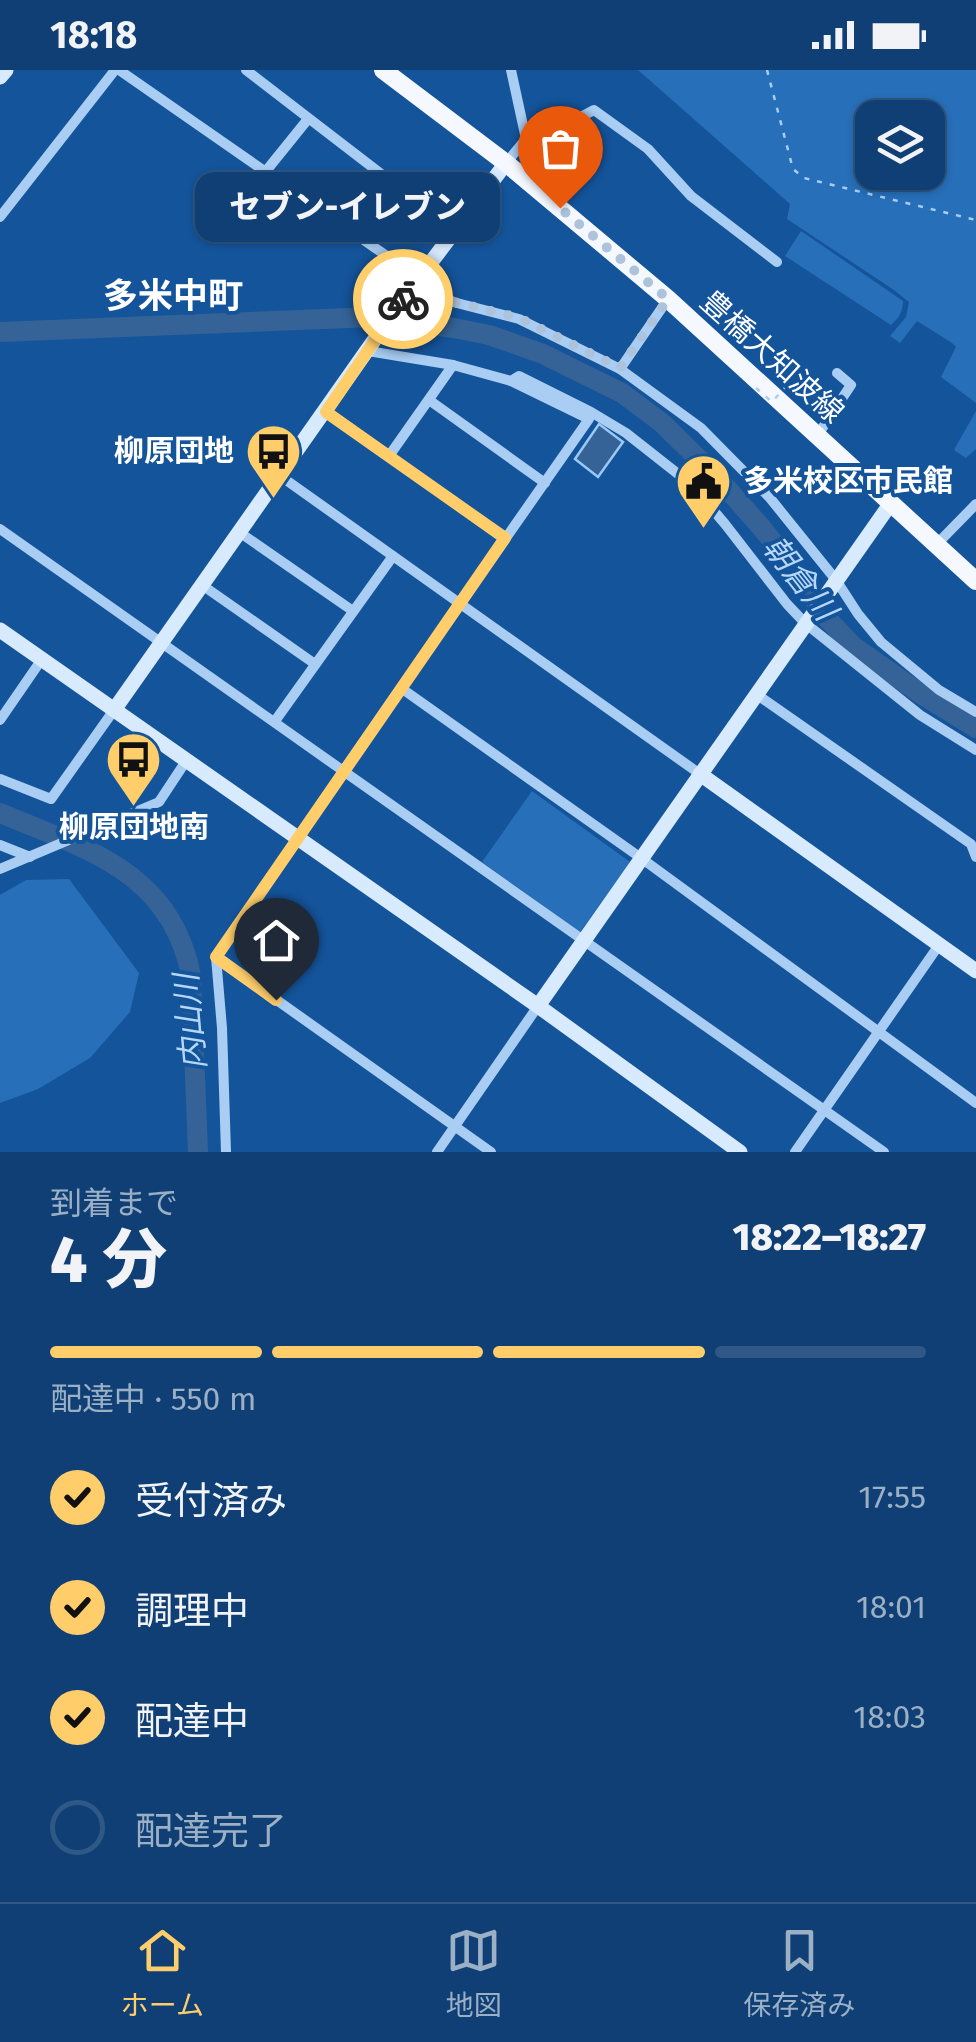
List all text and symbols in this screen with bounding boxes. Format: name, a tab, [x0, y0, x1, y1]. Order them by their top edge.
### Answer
text: 18:18	[50, 12, 137, 58]
map controls	[855, 100, 945, 190]
button: layers	[855, 100, 945, 190]
pin	[518, 106, 603, 209]
icon: bag	[533, 121, 588, 176]
callout: セブン-イレブン	[195, 173, 500, 243]
text: セブン-イレブン	[229, 188, 466, 226]
courier	[353, 249, 453, 349]
icon: bike	[376, 272, 431, 327]
district label: 多米中町	[103, 275, 243, 317]
street label: 豊橋大知波線	[693, 283, 851, 431]
bus stop icon: 柳原団地	[243, 421, 303, 500]
place label: 柳原団地	[114, 433, 234, 469]
public building icon: 多米校区市民館	[674, 451, 734, 530]
place label: 多米校区市民館	[743, 463, 953, 499]
water label: 朝倉川	[755, 528, 846, 630]
bus stop icon: 柳原団地南	[104, 729, 164, 808]
place label: 柳原団地南	[59, 809, 209, 845]
pin	[234, 898, 319, 1001]
icon: home	[249, 913, 304, 968]
water label: 内山川	[167, 970, 213, 1071]
text: 到着まで	[50, 1184, 178, 1222]
text: 18:22–18:27	[733, 1214, 926, 1260]
text: 4 分	[50, 1221, 167, 1299]
text: 配達中 · 550 m	[50, 1380, 256, 1418]
icon: check	[50, 1470, 105, 1525]
text: 受付済み	[135, 1478, 287, 1524]
text: 17:55	[858, 1478, 926, 1516]
icon: check	[50, 1580, 105, 1635]
text: 調理中	[135, 1588, 249, 1634]
text: 18:01	[856, 1588, 926, 1626]
icon: check	[50, 1690, 105, 1745]
text: 配達中	[135, 1698, 249, 1744]
text: 18:03	[853, 1698, 926, 1736]
text: 配達完了	[135, 1808, 287, 1854]
tab: ホーム	[121, 1923, 204, 2023]
tab: 地図	[446, 1923, 502, 2023]
tab: 保存済み	[743, 1923, 855, 2023]

